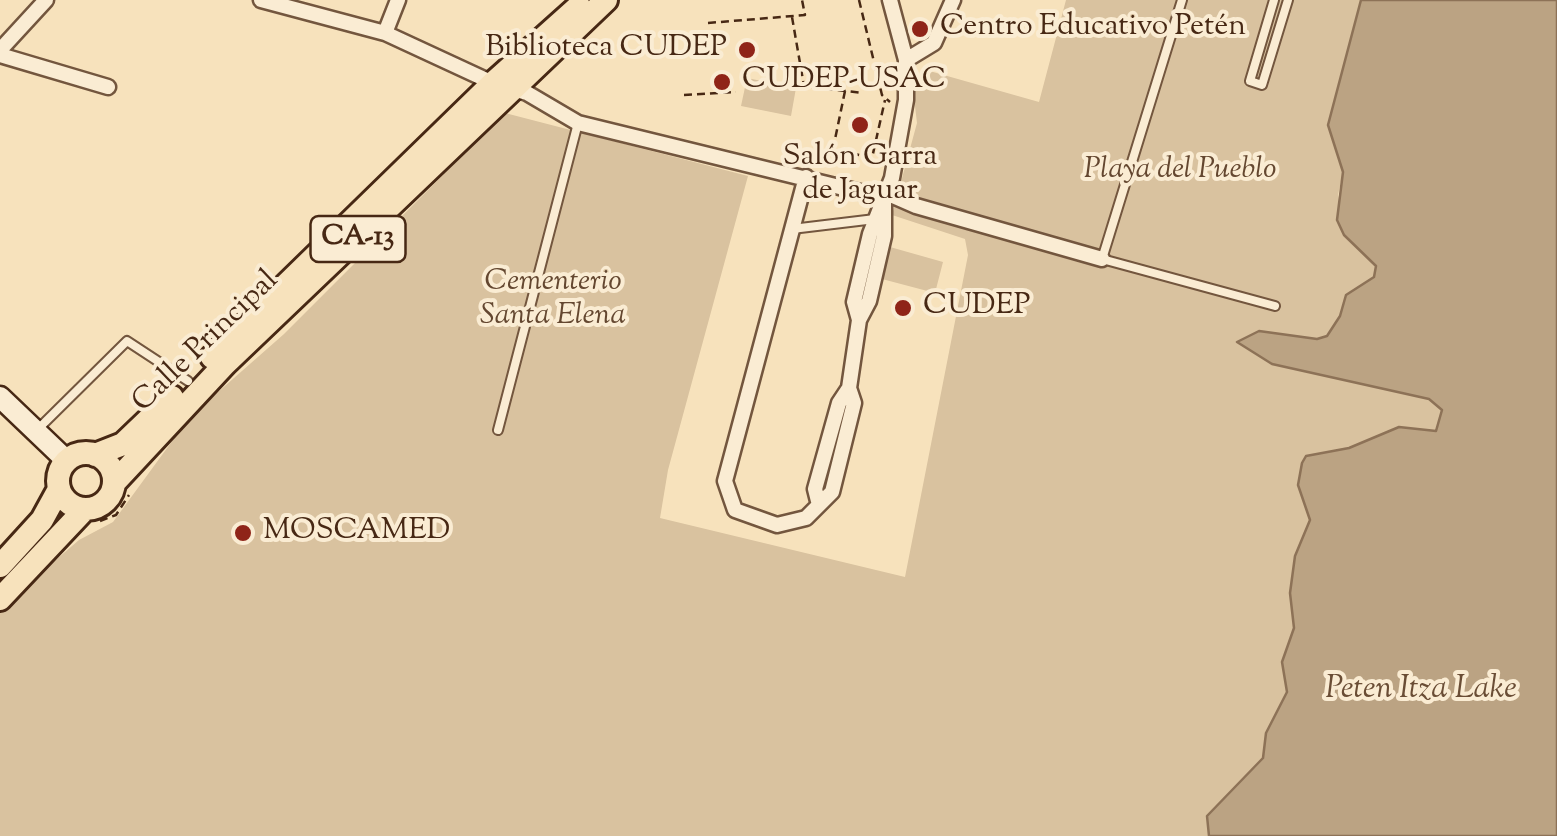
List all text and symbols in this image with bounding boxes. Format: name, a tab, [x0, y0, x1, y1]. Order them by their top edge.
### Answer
place label: Centro Educativo Petén	[940, 11, 1246, 47]
marker: Centro Educativo Petén	[909, 18, 931, 40]
place label: Biblioteca CUDEP	[485, 32, 727, 68]
marker: Biblioteca CUDEP	[736, 39, 758, 61]
place label: CUDEP-USAC	[742, 64, 946, 100]
marker: CUDEP-USAC	[711, 71, 733, 93]
marker: Salón Garra de Jaguar	[849, 114, 871, 136]
place label: Salón Garra de Jaguar	[783, 141, 937, 212]
park label: Playa del Pueblo	[1084, 154, 1276, 190]
road number: CA-13	[310, 216, 406, 262]
street label: Calle Principal	[127, 264, 287, 422]
park label: Cementerio Santa Elena	[480, 266, 626, 336]
place label: CUDEP	[923, 290, 1030, 326]
marker: CUDEP	[892, 297, 914, 319]
place label: MOSCAMED	[263, 515, 450, 551]
marker: MOSCAMED	[232, 522, 254, 544]
water label: Peten Itza Lake	[1325, 673, 1517, 711]

